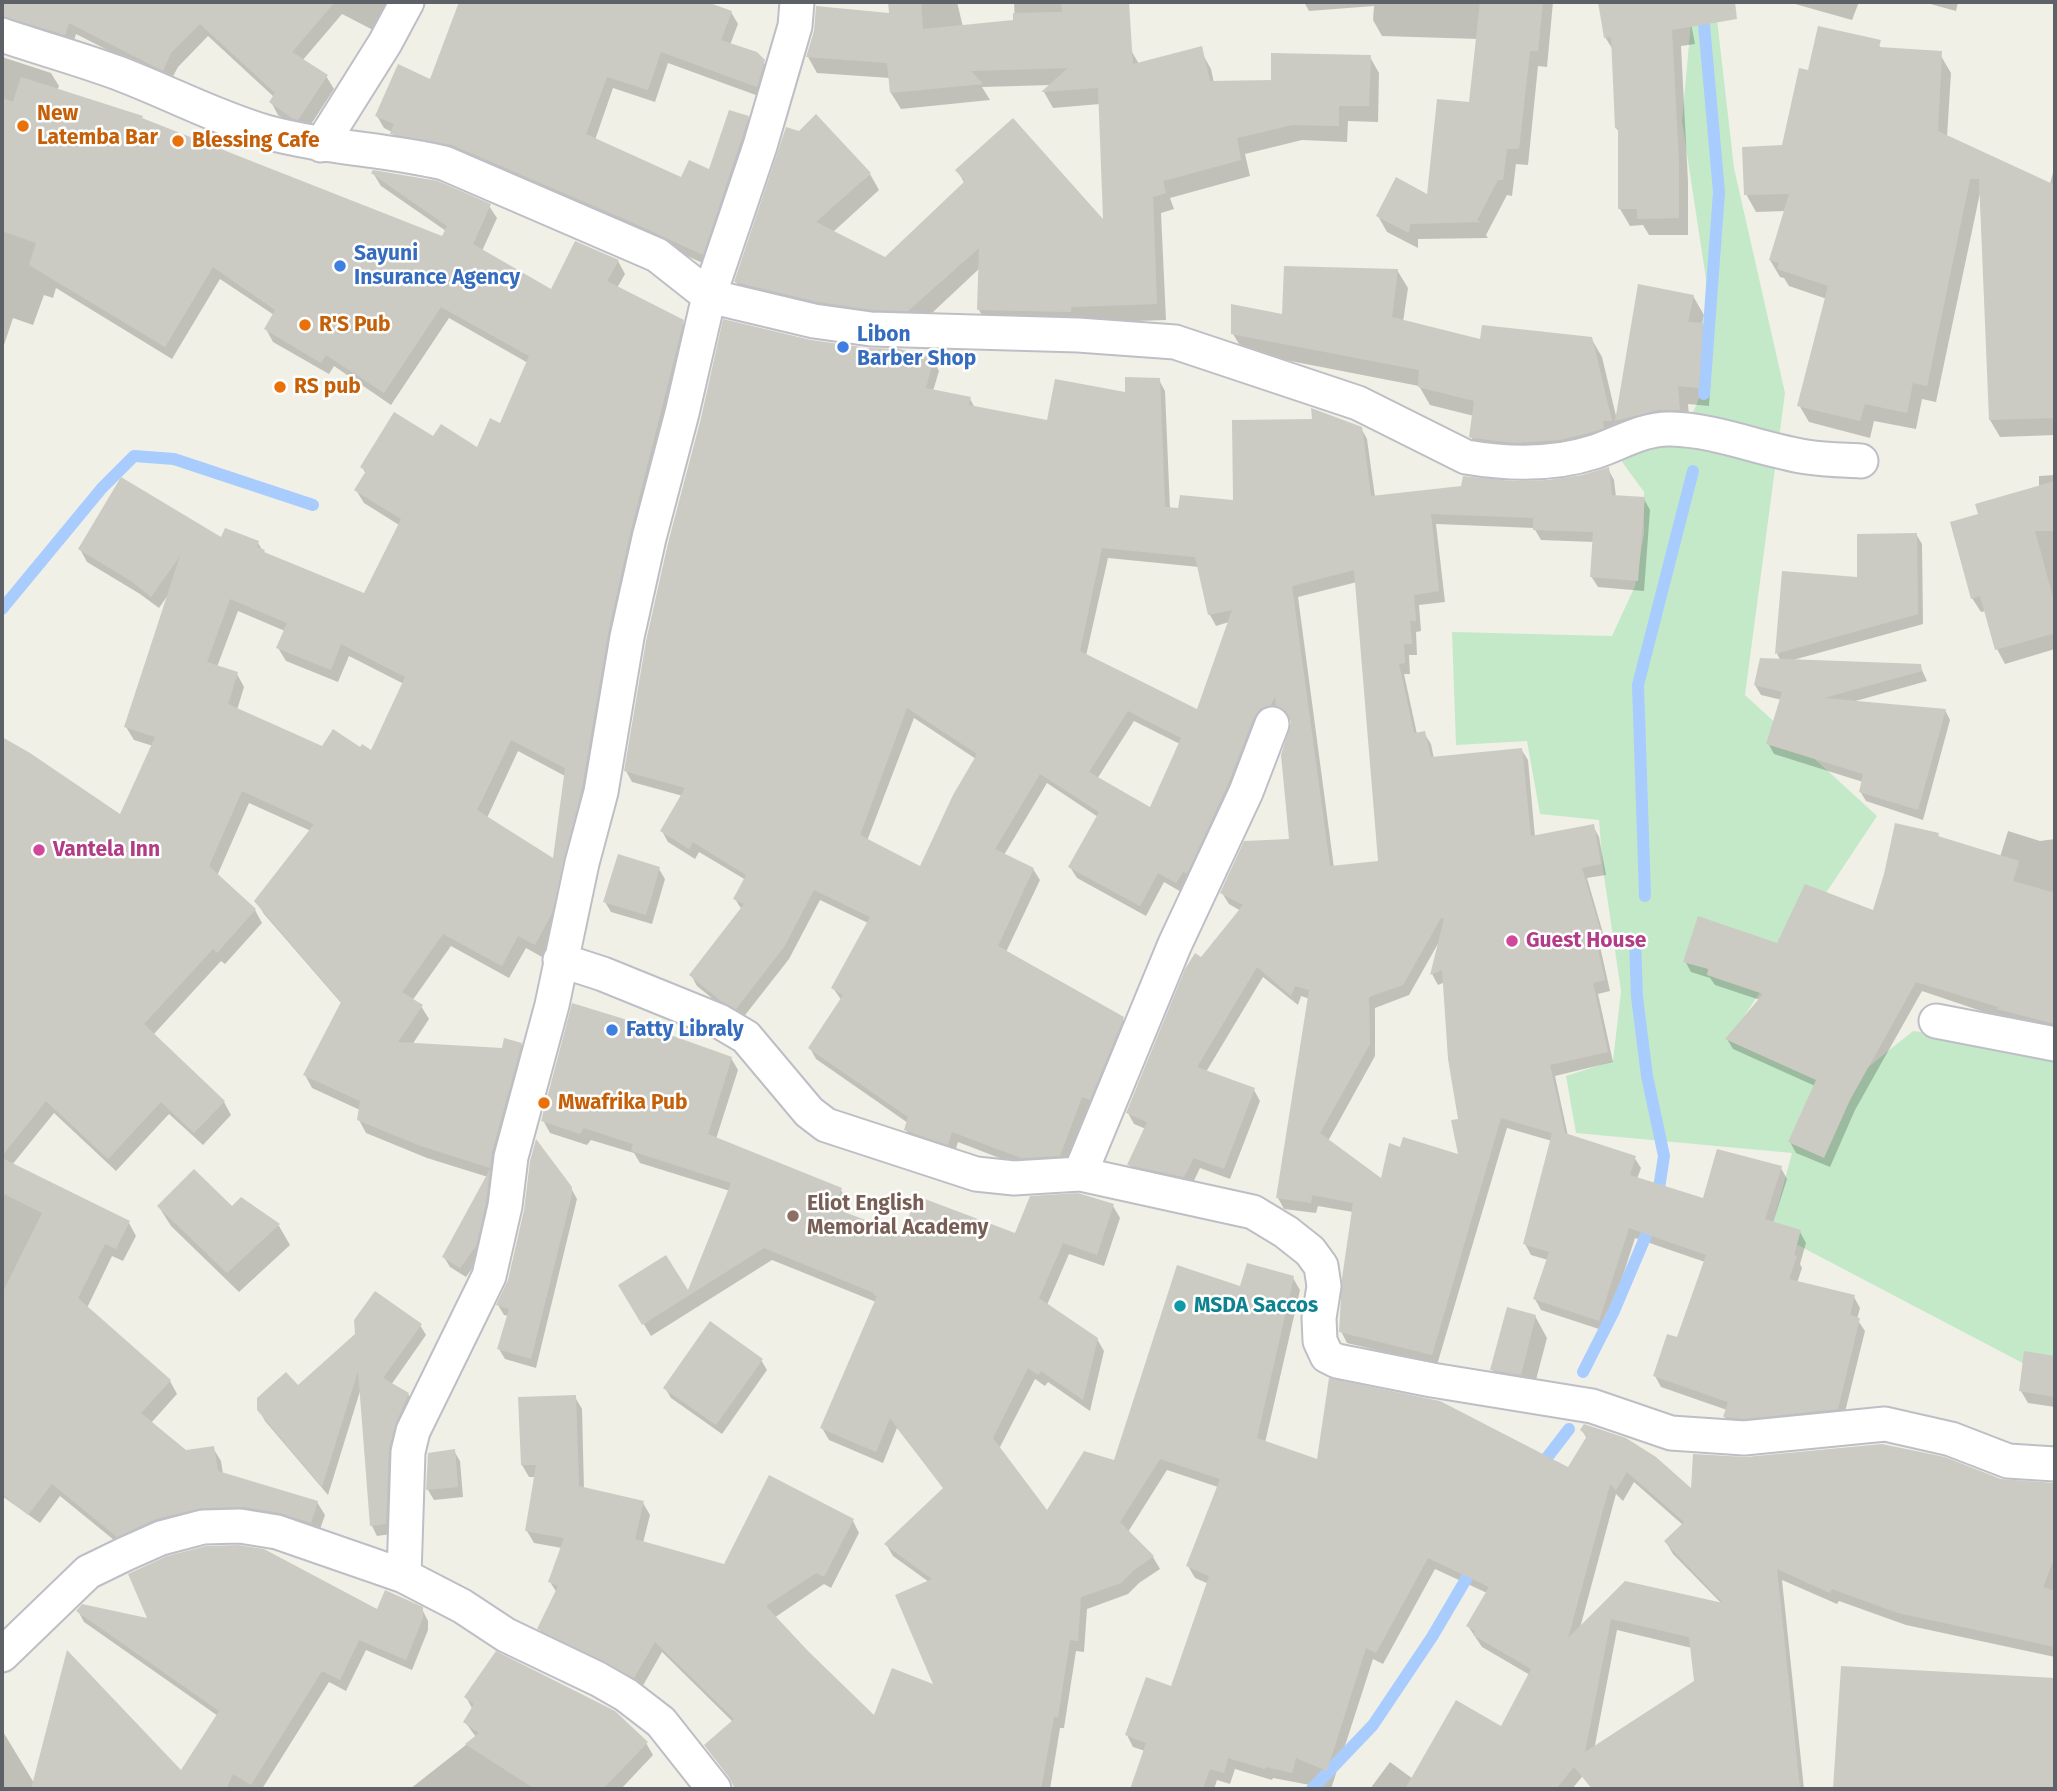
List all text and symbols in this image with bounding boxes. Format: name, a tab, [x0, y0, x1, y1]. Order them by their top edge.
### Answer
place label: New Latemba Bar	[37, 101, 158, 151]
marker: New Latemba Bar	[15, 118, 31, 134]
place label: Blessing Cafe	[192, 128, 320, 154]
marker: Blessing Cafe	[170, 133, 186, 149]
place label: Sayuni Insurance Agency	[354, 241, 520, 291]
marker: Sayuni Insurance Agency	[332, 258, 348, 274]
place label: R'S Pub	[319, 312, 391, 338]
marker: R'S Pub	[297, 317, 313, 333]
place label: Libon Barber Shop	[857, 322, 976, 372]
marker: Libon Barber Shop	[835, 339, 851, 355]
place label: RS pub	[294, 374, 361, 400]
marker: RS pub	[272, 379, 288, 395]
place label: Vantela Inn	[53, 837, 160, 863]
marker: Vantela Inn	[31, 842, 47, 858]
place label: Guest House	[1526, 928, 1646, 954]
marker: Guest House	[1504, 933, 1520, 949]
place label: Fatty Libraly	[626, 1017, 744, 1043]
marker: Fatty Libraly	[604, 1022, 620, 1038]
place label: Mwafrika Pub	[558, 1090, 688, 1116]
marker: Mwafrika Pub	[536, 1095, 552, 1111]
place label: Eliot English Memorial Academy	[807, 1191, 988, 1241]
marker: Eliot English Memorial Academy	[785, 1208, 801, 1224]
place label: MSDA Saccos	[1194, 1293, 1318, 1319]
marker: MSDA Saccos	[1172, 1298, 1188, 1314]

